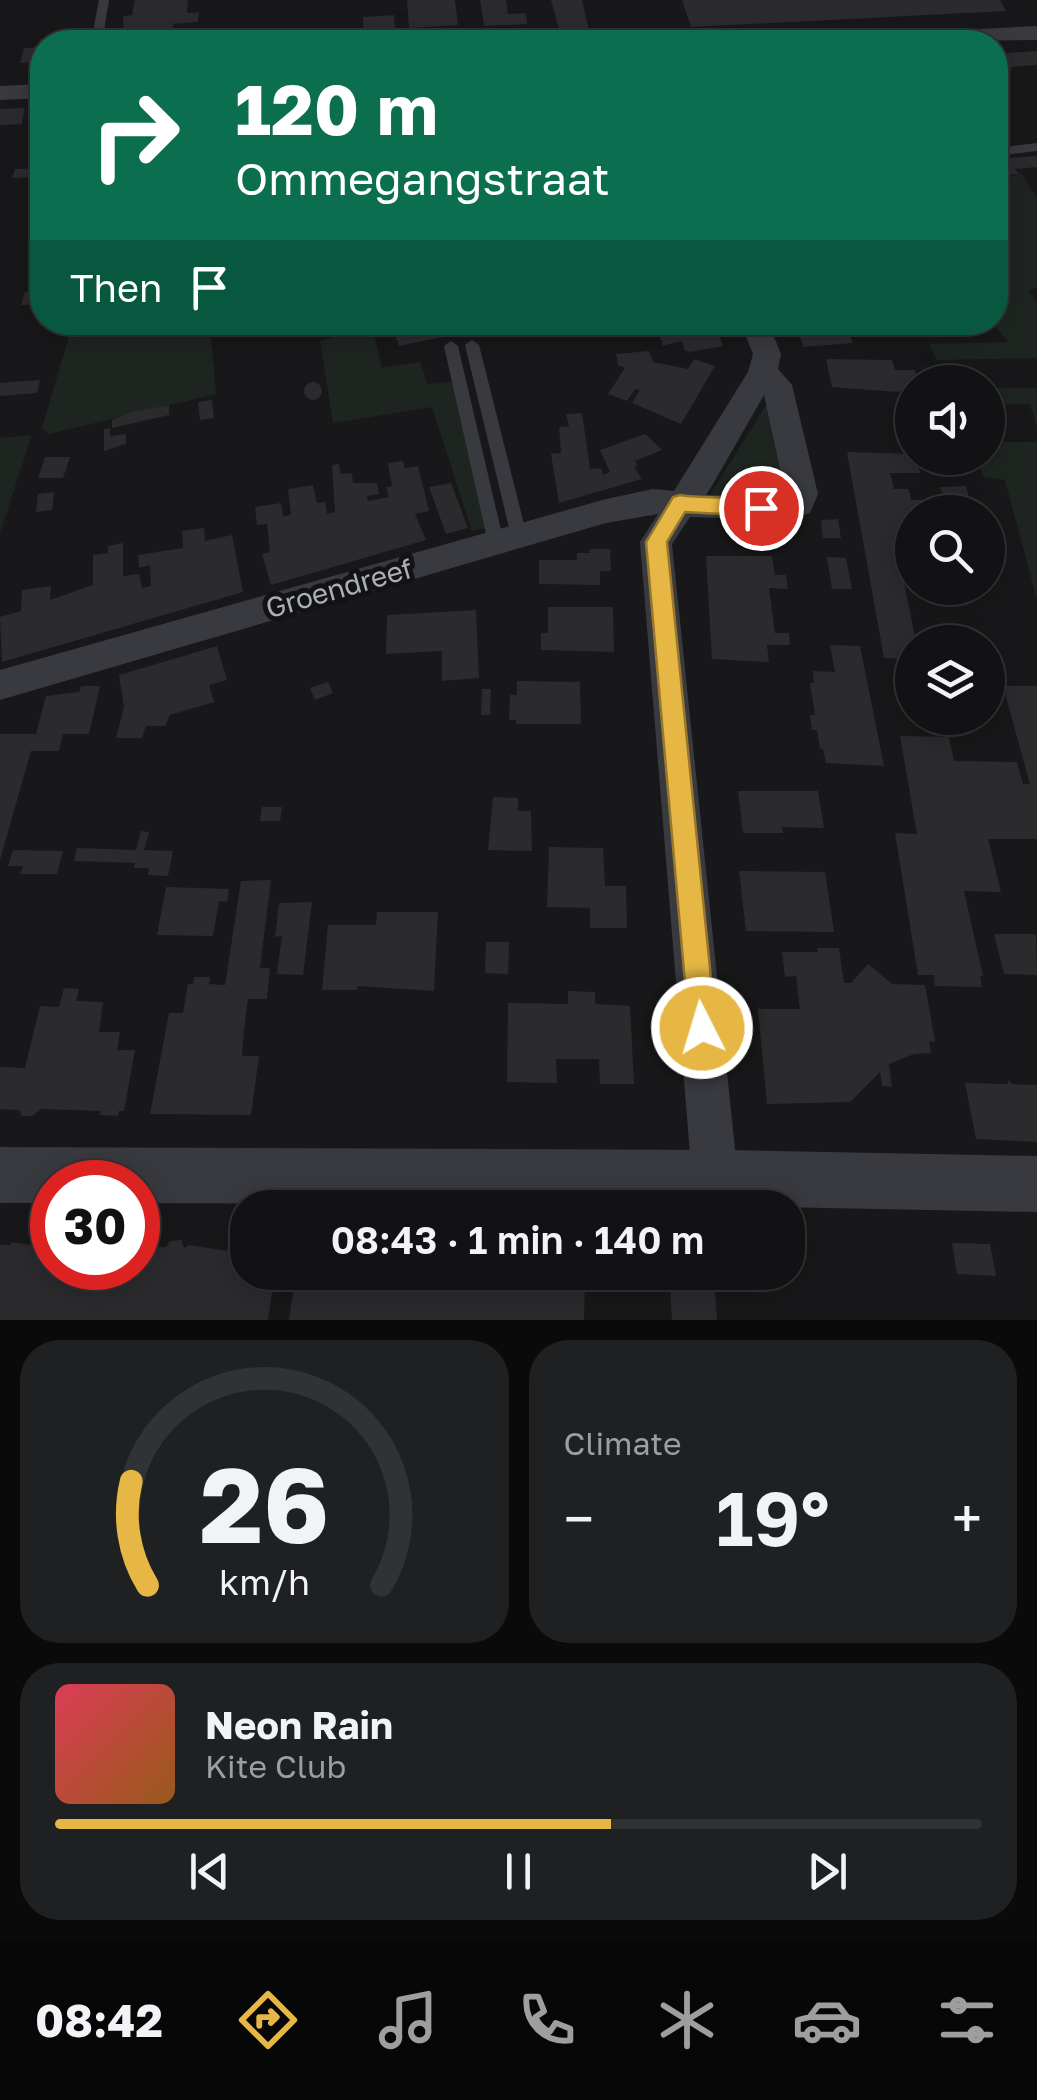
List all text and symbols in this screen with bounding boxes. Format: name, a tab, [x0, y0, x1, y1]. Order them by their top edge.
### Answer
text: 120 m	[235, 66, 438, 150]
icon: right	[70, 70, 200, 200]
text: Ommegangstraat	[235, 151, 610, 205]
icon: arrive	[182, 260, 237, 315]
text: Then	[70, 265, 162, 310]
map controls	[895, 365, 1005, 735]
button: sound	[895, 365, 1005, 475]
pin	[719, 466, 804, 551]
icon: arrive	[734, 481, 789, 536]
button: search	[895, 495, 1005, 605]
street label: Groendreef	[262, 551, 416, 624]
button: layers	[895, 625, 1005, 735]
position arrow	[650, 976, 754, 1080]
speed limit sign: 30	[30, 1160, 160, 1290]
text: 08:43 · 1 min · 140 m	[331, 1217, 704, 1262]
text: Climate	[564, 1424, 682, 1462]
text: 26	[200, 1441, 329, 1566]
text: 19°	[716, 1472, 830, 1563]
text: −	[564, 1485, 594, 1551]
text: +	[952, 1485, 982, 1551]
text: km/h	[219, 1560, 310, 1603]
text: Neon Rain	[205, 1702, 393, 1747]
text: Kite Club	[205, 1747, 346, 1785]
icon: previous	[182, 1844, 237, 1899]
icon: pause	[491, 1844, 546, 1899]
icon: next	[800, 1844, 855, 1899]
icon: directions	[233, 1985, 303, 2055]
icon: music	[373, 1985, 443, 2055]
icon: phone	[512, 1985, 582, 2055]
icon: climate	[652, 1985, 722, 2055]
icon: car	[792, 1985, 862, 2055]
icon: filters	[932, 1985, 1002, 2055]
text: 08:42	[35, 1993, 163, 2047]

